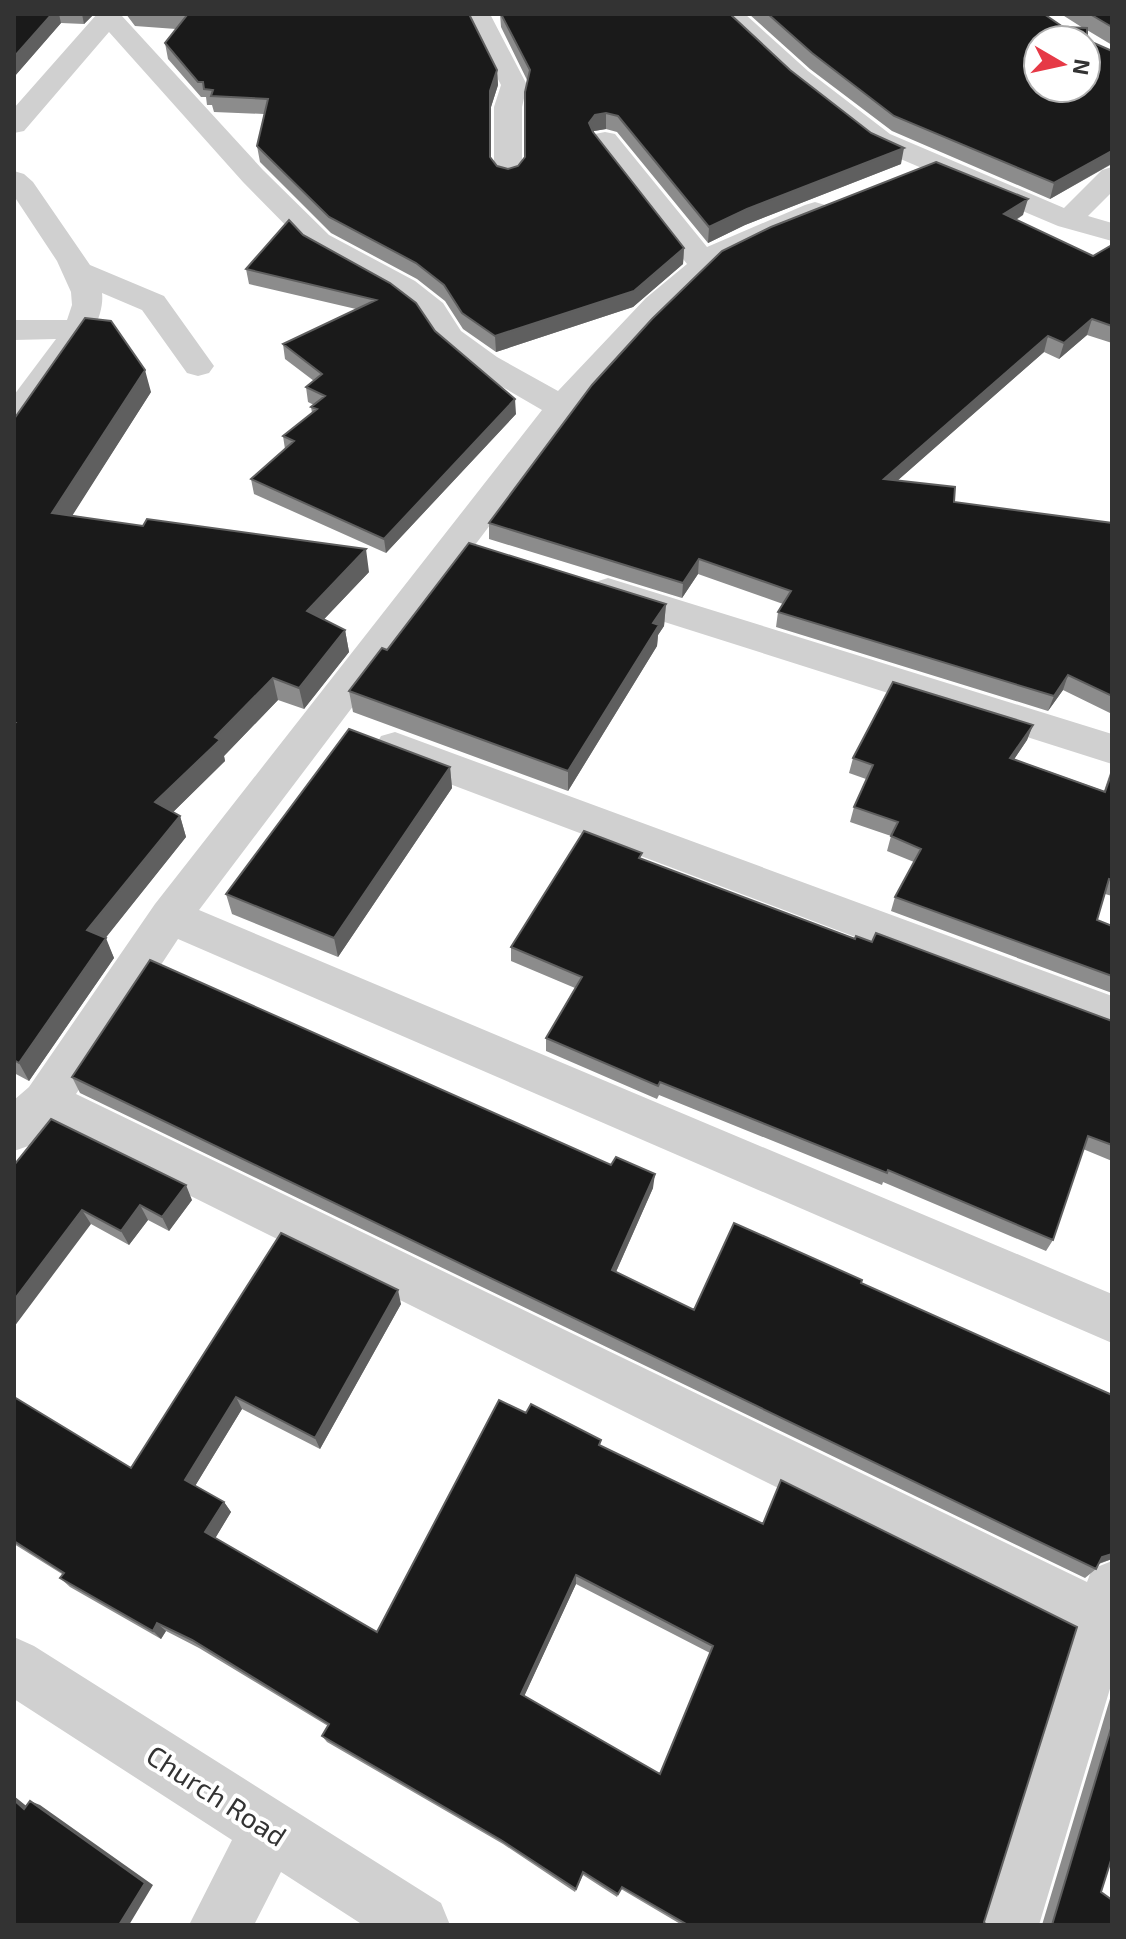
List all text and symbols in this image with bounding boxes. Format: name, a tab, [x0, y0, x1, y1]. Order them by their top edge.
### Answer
north arrow	[1022, 24, 1102, 104]
text: N	[1069, 57, 1097, 77]
street label: Church Road	[141, 1737, 293, 1853]

